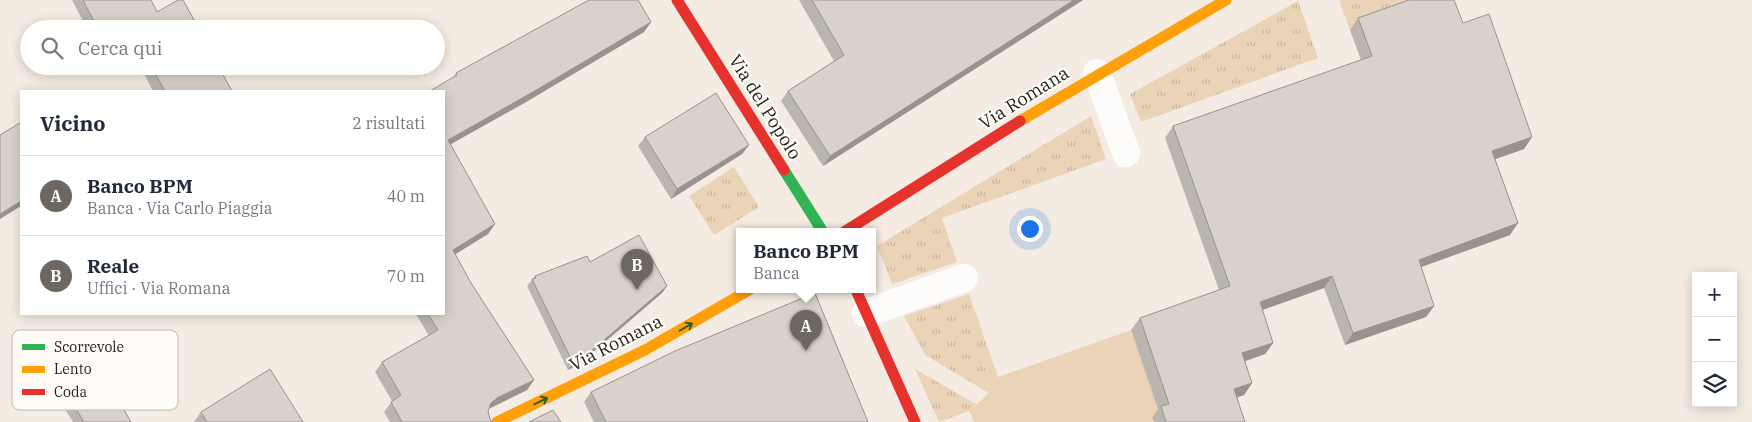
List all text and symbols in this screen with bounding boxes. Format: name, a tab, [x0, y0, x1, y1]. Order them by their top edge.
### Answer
search box	[20, 20, 445, 75]
icon: search	[38, 34, 66, 62]
text: Cerca qui	[78, 36, 162, 60]
street label: Via del Popolo	[724, 50, 807, 163]
street label: Via Romana	[975, 61, 1073, 134]
text: Vicino	[40, 109, 106, 137]
text: 2 risultati	[352, 113, 425, 133]
text: Banco BPM	[87, 174, 193, 198]
text: A	[50, 186, 62, 206]
text: 40 m	[387, 186, 425, 206]
text: Banca · Via Carlo Piaggia	[87, 198, 273, 218]
your location	[1017, 216, 1043, 242]
popup	[736, 228, 876, 293]
text: Banco BPM	[753, 239, 859, 263]
pin: B	[621, 249, 653, 290]
text: Reale	[87, 254, 139, 278]
text: Banca	[753, 263, 800, 283]
text: B	[50, 266, 62, 286]
text: 70 m	[387, 266, 425, 286]
map controls	[1692, 272, 1737, 407]
button: +	[1692, 272, 1737, 317]
text: Uffici · Via Romana	[87, 278, 231, 298]
street label: Via Romana	[565, 309, 666, 376]
pin: A	[790, 310, 822, 351]
button: −	[1692, 317, 1737, 362]
one-way arrow	[678, 322, 692, 332]
legend	[12, 330, 178, 410]
text: Scorrevole	[54, 338, 124, 356]
text: Lento	[54, 360, 92, 378]
button: layers	[1692, 362, 1737, 407]
text: Coda	[54, 383, 87, 401]
one-way arrow	[533, 395, 548, 405]

